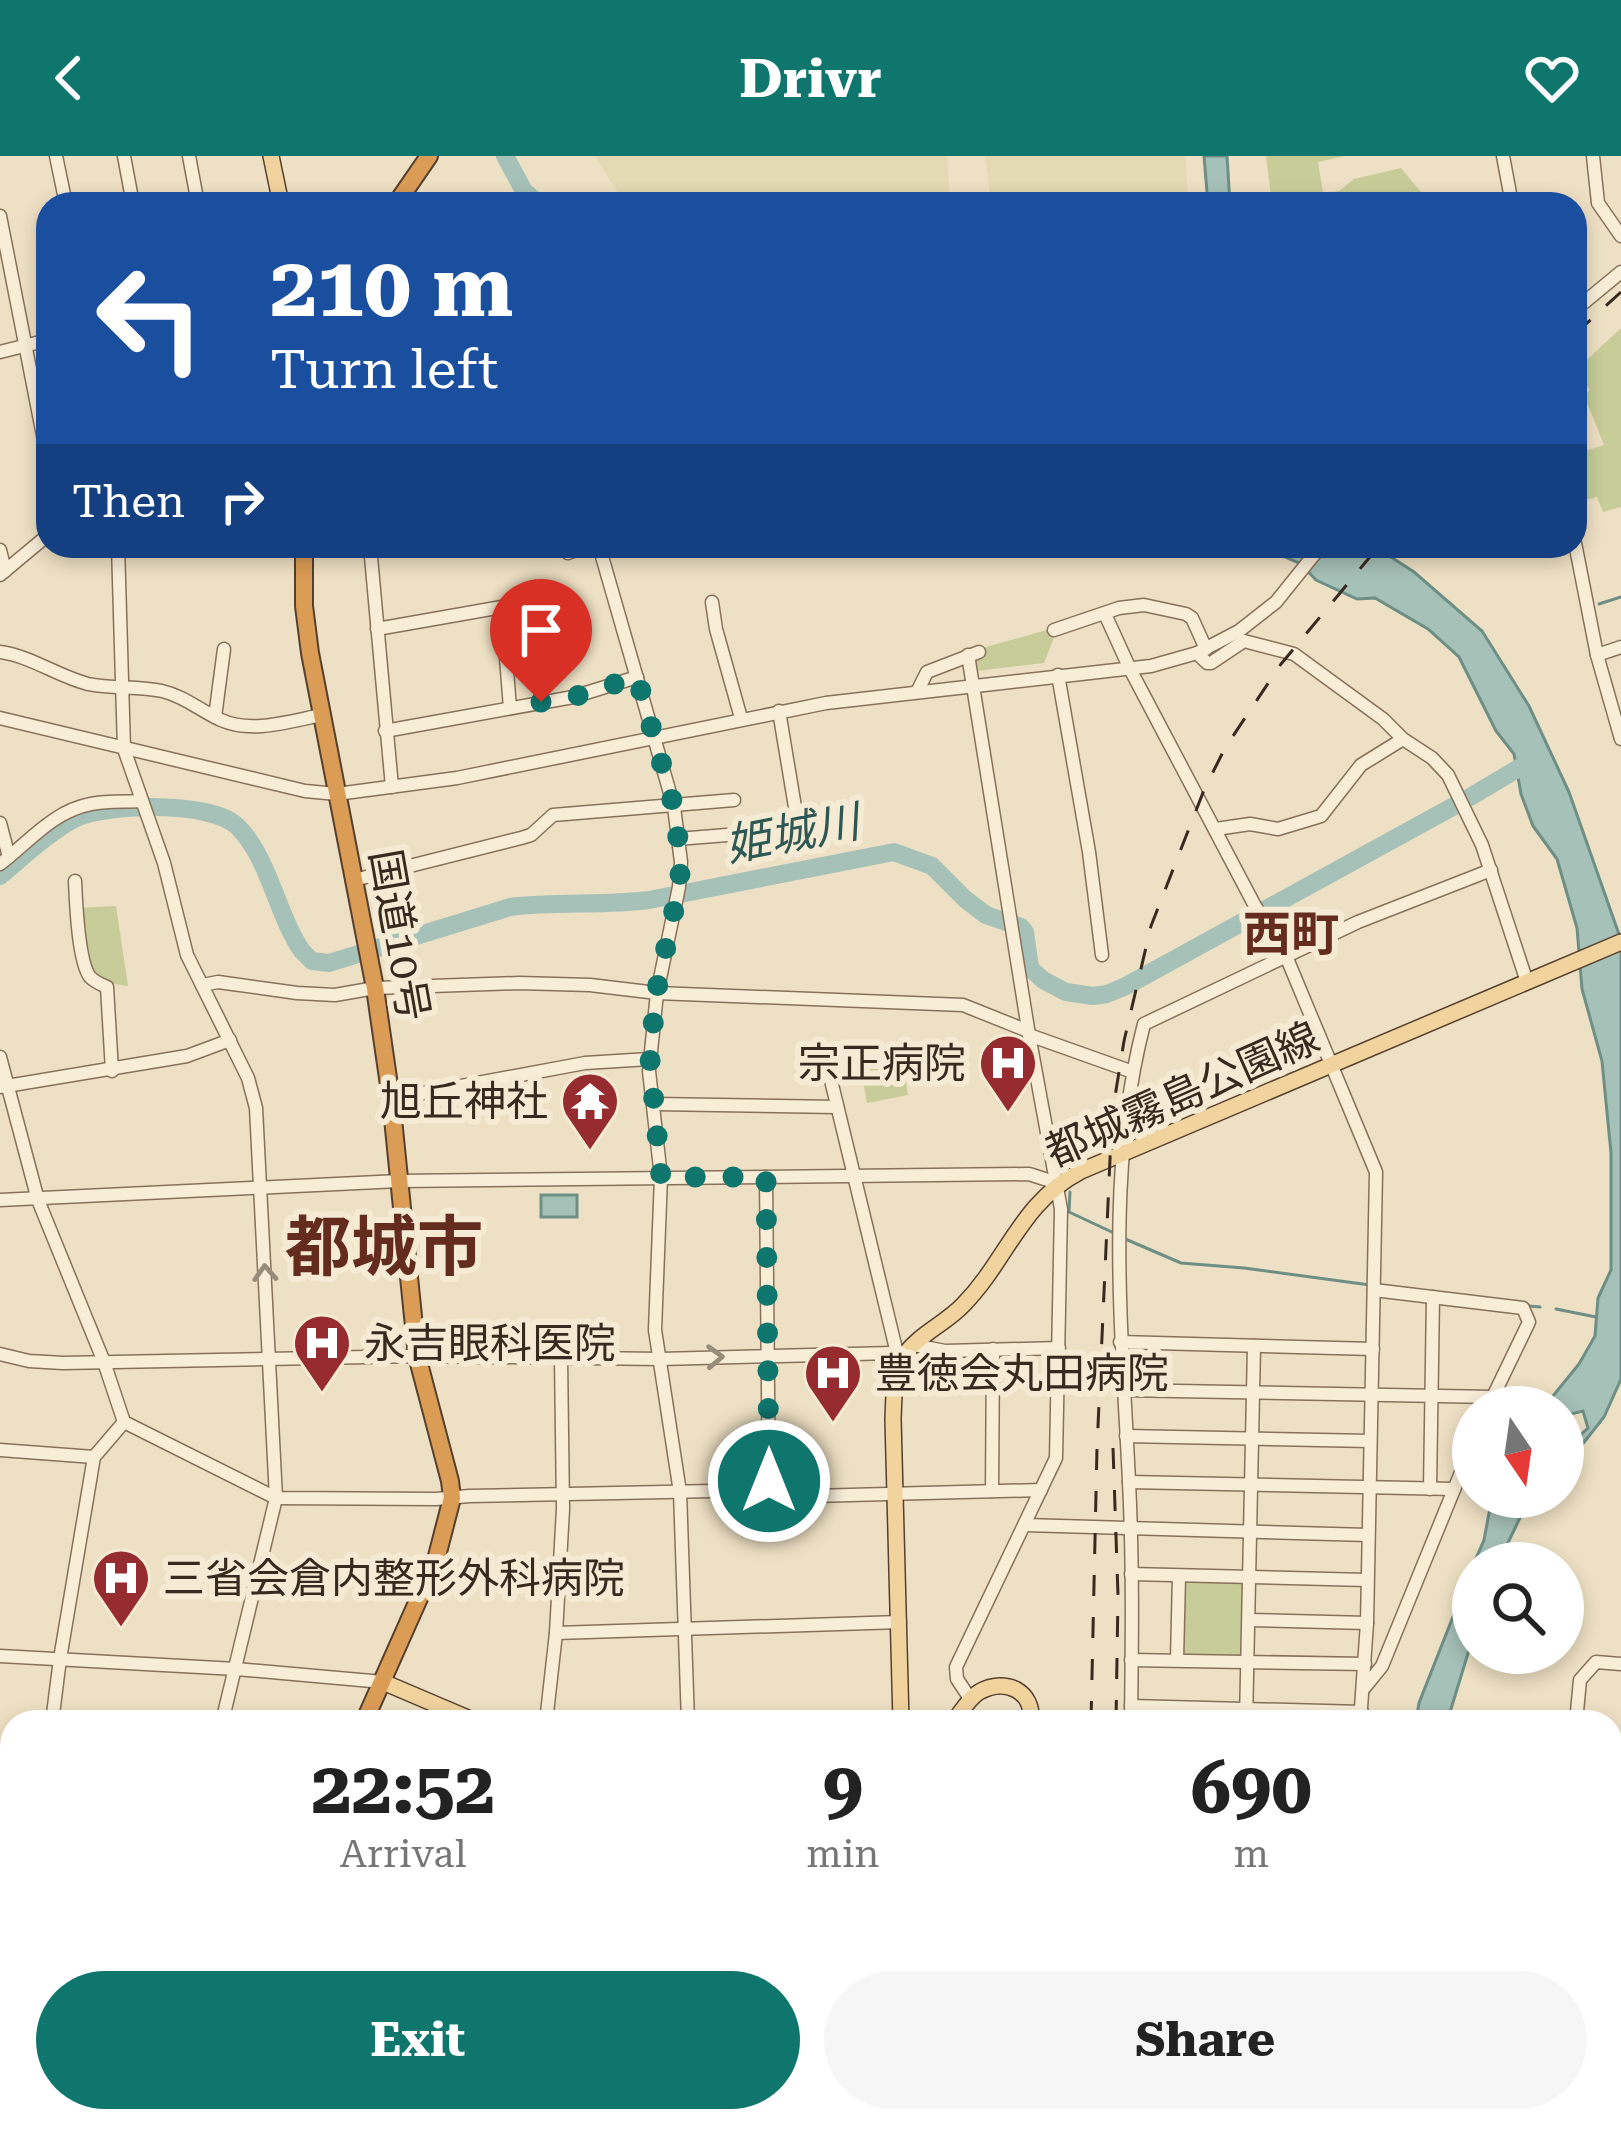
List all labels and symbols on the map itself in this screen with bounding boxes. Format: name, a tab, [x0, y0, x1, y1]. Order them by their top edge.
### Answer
pin	[490, 579, 592, 702]
water label: 姫城川	[721, 794, 867, 872]
street label: 国道10号	[360, 846, 439, 1025]
district label: 西町	[1243, 907, 1339, 963]
street label: 都城霧島公園線	[1038, 1012, 1326, 1177]
hospital icon: 宗正病院	[977, 1032, 1039, 1114]
place label: 宗正病院	[798, 1039, 966, 1088]
temple icon: 旭丘神社	[559, 1070, 621, 1152]
place label: 旭丘神社	[380, 1077, 548, 1126]
district label: 都城市	[285, 1209, 483, 1286]
one-way arrow	[252, 1263, 278, 1282]
hospital icon: 永吉眼科医院	[291, 1312, 353, 1394]
place label: 永吉眼科医院	[364, 1319, 616, 1368]
hospital icon: 豊徳会丸田病院	[802, 1342, 864, 1424]
one-way arrow	[706, 1344, 725, 1370]
place label: 豊徳会丸田病院	[875, 1349, 1169, 1398]
north arrow	[1452, 1386, 1584, 1518]
position arrow	[706, 1418, 832, 1544]
hospital icon: 三省会倉内整形外科病院	[90, 1547, 152, 1629]
place label: 三省会倉内整形外科病院	[163, 1554, 625, 1603]

